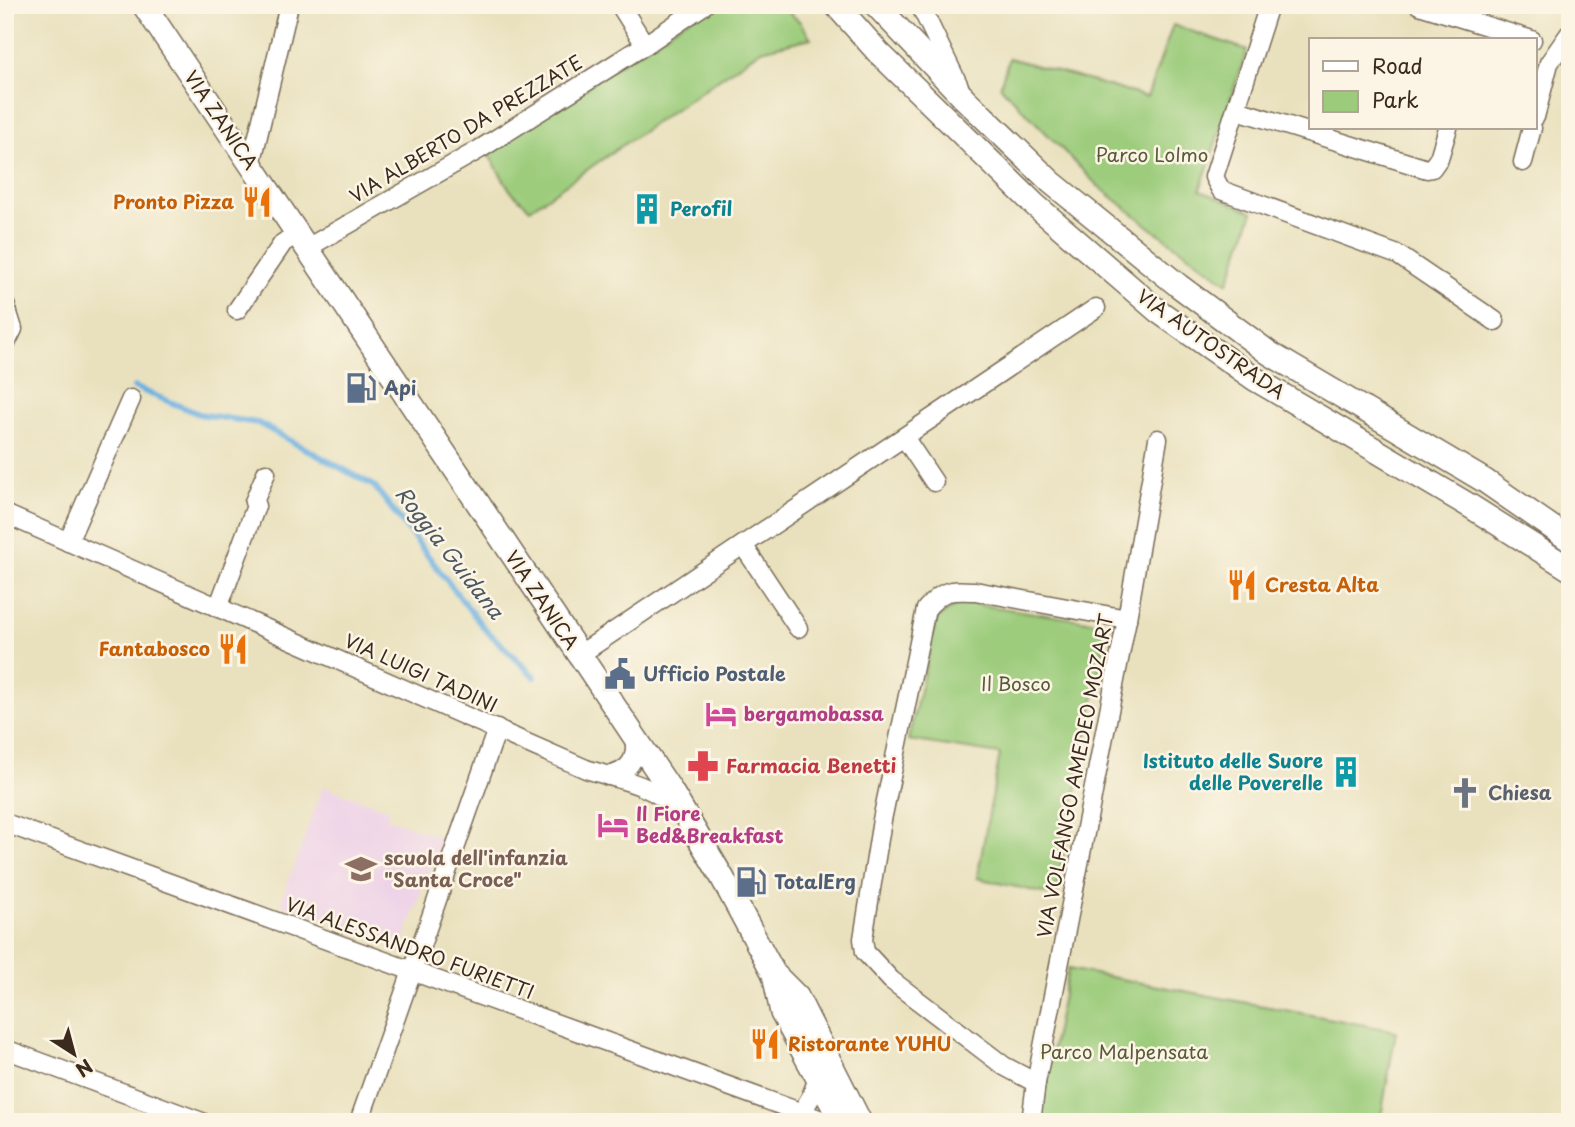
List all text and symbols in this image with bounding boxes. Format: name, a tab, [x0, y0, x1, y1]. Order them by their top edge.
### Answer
legend	[1309, 38, 1536, 130]
street label: VIA ALBERTO DA PREZZATE	[344, 47, 587, 209]
text: Road	[1372, 49, 1423, 81]
street label: VIA ZANICA	[178, 64, 265, 175]
text: Park	[1372, 83, 1419, 115]
park label: Parco Lolmo	[1096, 140, 1208, 168]
restaurant icon: Pronto Pizza	[240, 185, 274, 219]
place label: Pronto Pizza	[113, 187, 234, 215]
building icon: Perofil	[630, 192, 664, 226]
place label: Perofil	[670, 194, 733, 222]
street label: VIA AUTOSTRADA	[1132, 281, 1291, 405]
fuel station icon: Api	[344, 371, 378, 405]
place label: Api	[384, 373, 416, 401]
water label: Roggia Guidana	[388, 478, 514, 626]
street label: VIA ZANICA	[499, 544, 586, 655]
restaurant icon: Cresta Alta	[1225, 568, 1259, 602]
place label: Cresta Alta	[1265, 570, 1379, 598]
street label: VIA VOLFANGO AMEDEO MOZART	[1029, 611, 1119, 940]
street label: VIA LUIGI TADINI	[340, 626, 502, 718]
restaurant icon: Fantabosco	[216, 632, 250, 666]
place label: Fantabosco	[99, 634, 210, 662]
public building icon: Ufficio Postale	[603, 657, 637, 691]
place label: Ufficio Postale	[643, 659, 786, 687]
park label: Il Bosco	[981, 669, 1051, 697]
hotel icon: bergamobassa	[704, 697, 738, 731]
place label: bergamobassa	[744, 699, 884, 727]
place label: Istituto delle Suore delle Poverelle	[1143, 746, 1323, 796]
pharmacy icon: Farmacia Benetti	[686, 749, 720, 783]
place label: Farmacia Benetti	[726, 751, 897, 779]
building icon: Istituto delle Suore delle Poverelle	[1329, 755, 1363, 789]
church icon: Chiesa	[1448, 776, 1482, 810]
place label: Chiesa	[1488, 778, 1552, 806]
place label: Il Fiore Bed&Breakfast	[636, 799, 783, 849]
hotel icon: Il Fiore Bed&Breakfast	[596, 808, 630, 842]
place label: scuola dell'infanzia "Santa Croce"	[384, 843, 568, 893]
school or university icon: scuola dell'infanzia "Santa Croce"	[344, 852, 378, 886]
fuel station icon: TotalErg	[734, 865, 768, 899]
place label: TotalErg	[774, 867, 856, 895]
street label: VIA ALESSANDRO FURIETTI	[282, 889, 538, 1005]
north arrow	[38, 1018, 108, 1088]
restaurant icon: Ristorante YUHU	[748, 1027, 782, 1061]
place label: Ristorante YUHU	[788, 1029, 951, 1057]
park label: Parco Malpensata	[1040, 1037, 1208, 1065]
text: N	[70, 1053, 99, 1084]

